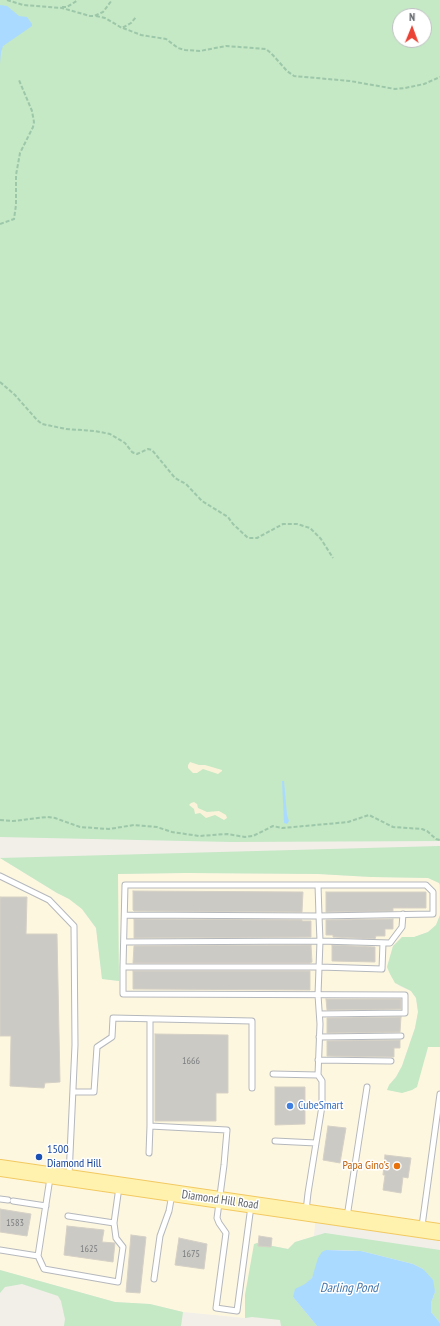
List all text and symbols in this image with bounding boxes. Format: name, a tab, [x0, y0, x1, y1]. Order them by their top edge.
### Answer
north arrow	[392, 8, 432, 48]
text: N	[409, 10, 415, 24]
house number: 1666	[182, 1055, 200, 1067]
place label: CubeSmart	[298, 1099, 343, 1113]
marker: CubeSmart	[285, 1101, 295, 1111]
place label: 1500 Diamond Hill	[47, 1143, 101, 1171]
marker: 1500 Diamond Hill	[34, 1152, 44, 1162]
place label: Papa Gino's	[343, 1159, 389, 1173]
marker: Papa Gino's	[392, 1161, 402, 1171]
street label: Diamond Hill Road	[181, 1187, 259, 1213]
house number: 1583	[6, 1217, 24, 1229]
house number: 1625	[80, 1243, 98, 1255]
house number: 1675	[182, 1248, 200, 1260]
water label: Darling Pond	[320, 1280, 378, 1296]

